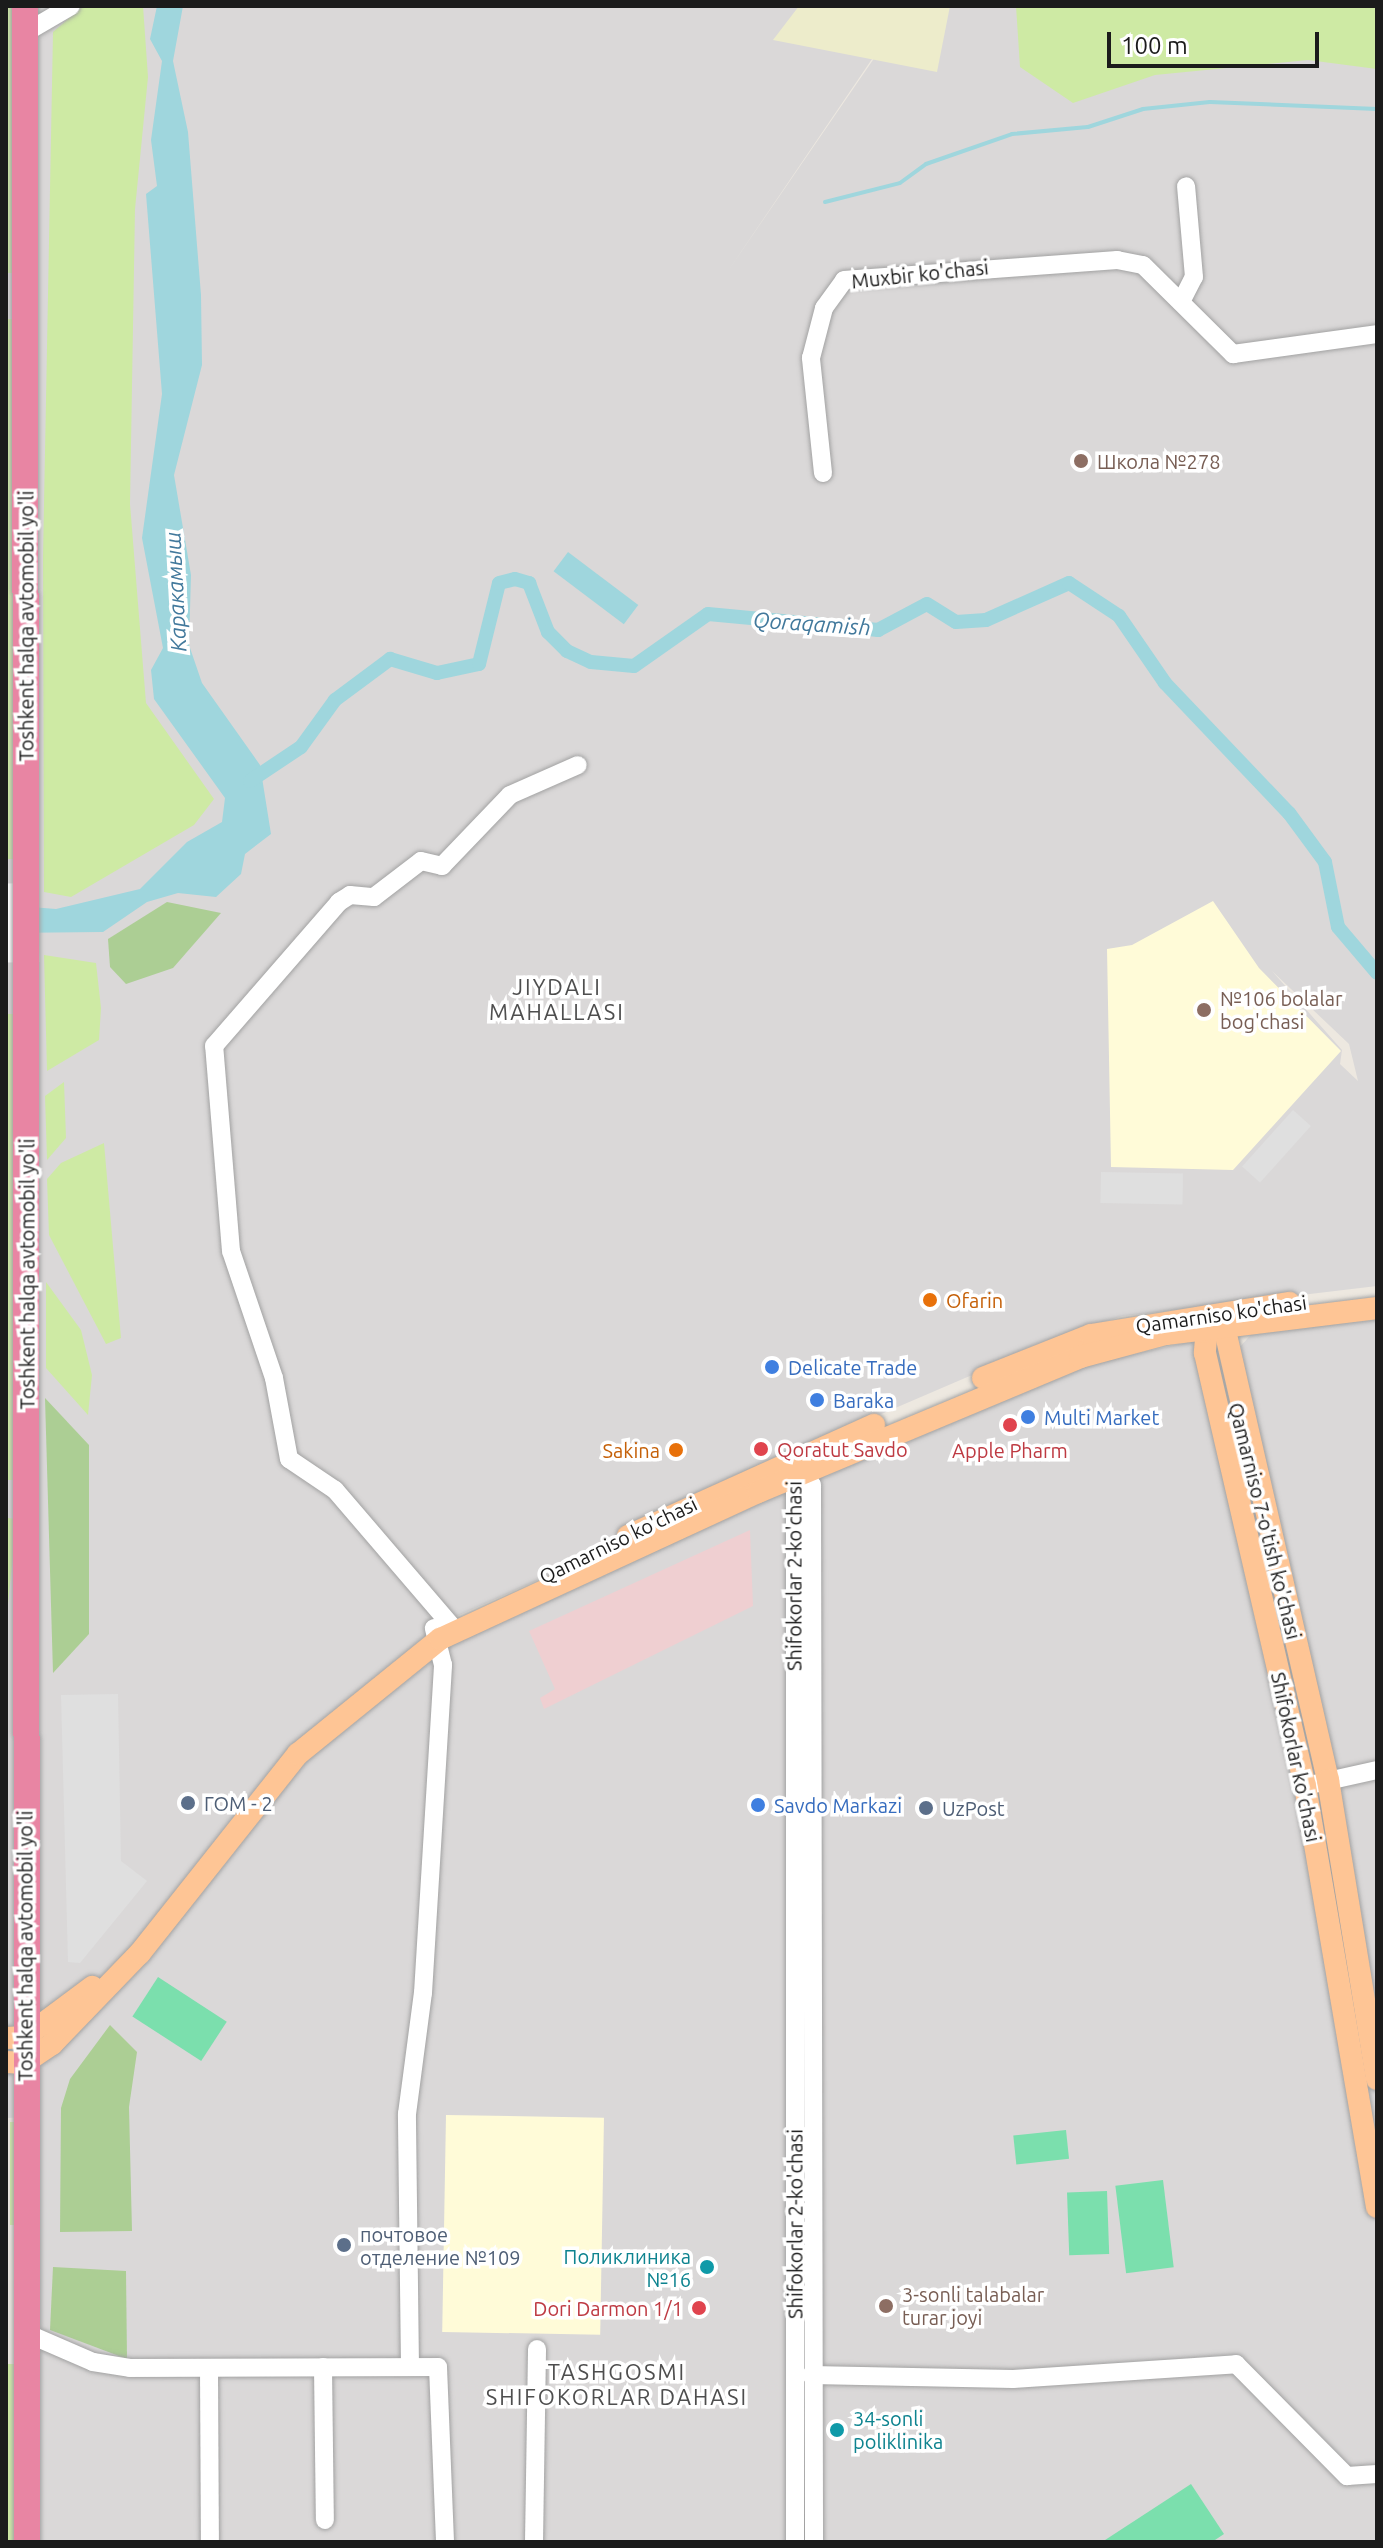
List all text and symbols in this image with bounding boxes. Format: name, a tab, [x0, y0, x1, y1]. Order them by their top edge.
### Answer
scale bar	[1111, 16, 1323, 66]
text: 100 m	[1121, 32, 1188, 59]
street label: Muxbir ko'chasi	[850, 255, 990, 293]
place label: Школа №278	[1097, 449, 1220, 473]
marker: Школа №278	[1072, 452, 1090, 470]
street label: Toshkent halqa avtomobil yo'li	[14, 491, 38, 761]
water label: Каракамыш	[159, 531, 191, 653]
water label: Qoraqamish	[752, 606, 872, 640]
district label: JIYDALI MAHALLASI	[489, 973, 625, 1024]
place label: №106 bolalar bog'chasi	[1220, 986, 1343, 1033]
marker: №106 bolalar bog'chasi	[1195, 1001, 1213, 1019]
street label: Toshkent halqa avtomobil yo'li	[15, 1139, 39, 1409]
place label: Ofarin	[946, 1288, 1003, 1312]
street label: Qamarniso ko'chasi	[1134, 1290, 1308, 1338]
marker: Ofarin	[921, 1291, 939, 1309]
place label: Delicate Trade	[788, 1355, 917, 1379]
marker: Delicate Trade	[763, 1358, 781, 1376]
place label: Baraka	[833, 1388, 894, 1412]
marker: Baraka	[808, 1391, 826, 1409]
street label: Qamarniso 7-o'tish ko'chasi	[1224, 1400, 1306, 1642]
place label: Multi Market	[1044, 1405, 1159, 1429]
marker: Multi Market	[1019, 1408, 1037, 1426]
marker: Apple Pharm	[1001, 1416, 1019, 1434]
place label: Qoratut Savdo	[777, 1437, 908, 1461]
place label: Sakina	[603, 1438, 660, 1462]
place label: Apple Pharm	[952, 1438, 1068, 1462]
marker: Qoratut Savdo	[752, 1440, 770, 1458]
marker: Sakina	[667, 1441, 685, 1459]
street label: Shifokorlar 2-ko'chasi	[782, 1481, 806, 1671]
street label: Qamarniso ko'chasi	[535, 1491, 701, 1589]
street label: Shifokorlar ko'chasi	[1266, 1670, 1326, 1844]
place label: ГОМ - 2	[204, 1791, 273, 1815]
place label: Savdo Markazi	[774, 1793, 902, 1817]
marker: ГОМ - 2	[179, 1794, 197, 1812]
marker: Savdo Markazi	[749, 1796, 767, 1814]
place label: UzPost	[942, 1796, 1005, 1820]
marker: UzPost	[917, 1799, 935, 1817]
street label: Toshkent halqa avtomobil yo'li	[13, 1811, 37, 2081]
street label: Shifokorlar 2-ko'chasi	[783, 2129, 807, 2319]
place label: почтовое отделение №109	[360, 2222, 521, 2269]
marker: почтовое отделение №109	[335, 2236, 353, 2254]
place label: Поликлиника №16	[564, 2244, 691, 2291]
marker: Поликлиника №16	[698, 2258, 716, 2276]
place label: 3-sonli talabalar turar joyi	[902, 2282, 1044, 2329]
place label: Dori Darmon 1/1	[533, 2296, 683, 2320]
marker: 3-sonli talabalar turar joyi	[877, 2297, 895, 2315]
marker: Dori Darmon 1/1	[690, 2299, 708, 2317]
district label: TASHGOSMI SHIFOKORLAR DAHASI	[486, 2358, 748, 2410]
place label: 34-sonli poliklinika	[853, 2406, 943, 2453]
marker: 34-sonli poliklinika	[828, 2421, 846, 2439]

